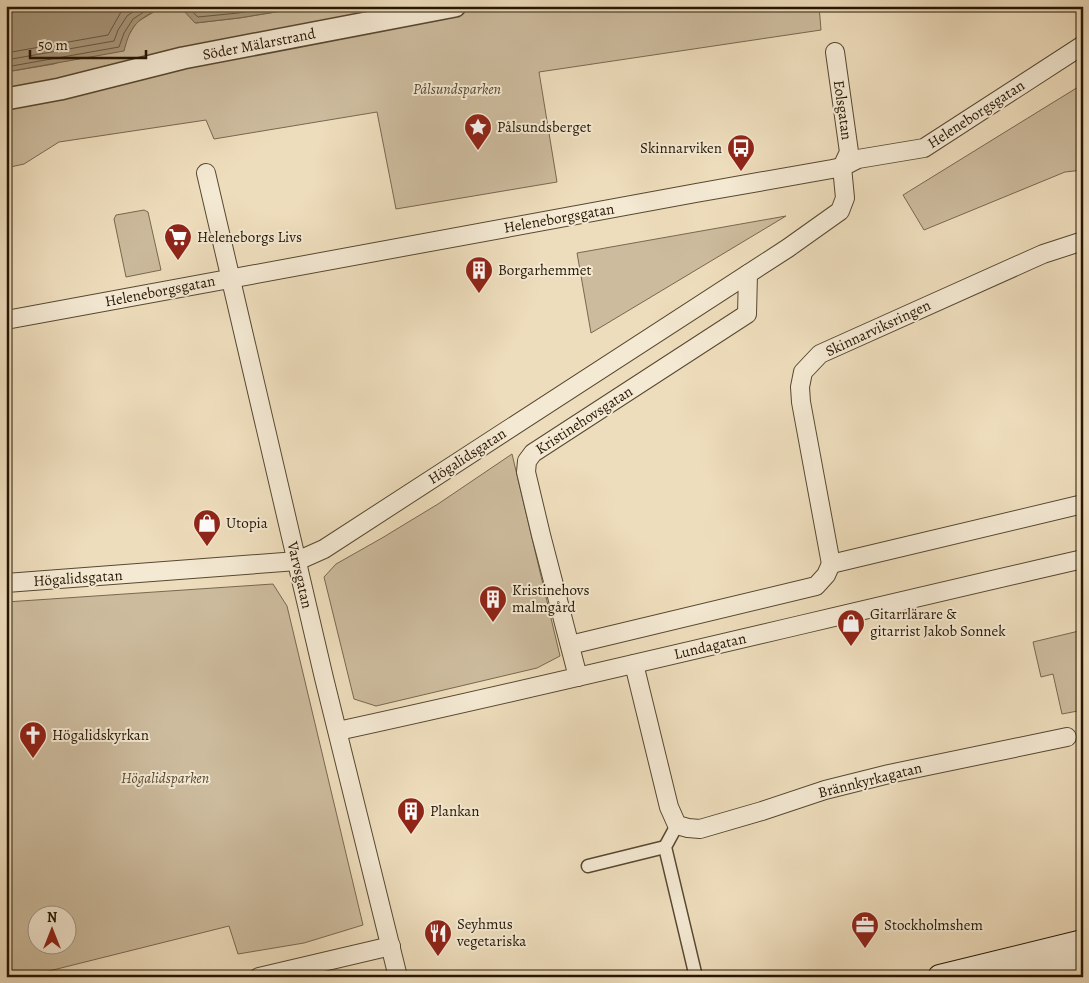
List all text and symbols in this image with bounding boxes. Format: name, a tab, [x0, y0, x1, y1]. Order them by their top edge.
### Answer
street label: Söder Mälarstrand	[201, 23, 318, 65]
scale bar	[30, 28, 146, 60]
text: 50 m	[38, 35, 68, 55]
street label: Heleneborgsgatan	[924, 75, 1028, 153]
park label: Pålsundsparken	[413, 79, 501, 99]
street label: Eolsgatan	[829, 79, 857, 141]
place icon: Pålsundsberget	[463, 112, 493, 151]
place label: Pålsundsberget	[497, 117, 591, 137]
bus stop icon: Skinnarviken	[726, 133, 756, 172]
place label: Skinnarviken	[640, 138, 722, 158]
street label: Heleneborgsgatan	[502, 198, 616, 238]
supermarket icon: Heleneborgs Livs	[163, 222, 193, 261]
place label: Heleneborgs Livs	[197, 227, 302, 247]
building icon: Borgarhemmet	[464, 255, 494, 294]
place label: Borgarhemmet	[498, 260, 591, 280]
street label: Heleneborgsgatan	[103, 271, 217, 311]
street label: Skinnarviksringen	[822, 295, 934, 361]
street label: Kristinehovsgatan	[532, 381, 636, 459]
street label: Högalidsgatan	[424, 423, 510, 489]
shop icon: Utopia	[192, 508, 222, 547]
place label: Utopia	[226, 513, 268, 533]
street label: Varvsgatan	[282, 539, 317, 610]
street label: Högalidsgatan	[33, 565, 123, 591]
place label: Kristinehovs malmgård	[512, 580, 590, 617]
building icon: Kristinehovs malmgård	[478, 584, 508, 623]
place label: Gitarrlärare & gitarrist Jakob Sonnek	[870, 604, 1006, 641]
shop icon: Gitarrlärare & gitarrist Jakob Sonnek	[836, 608, 866, 647]
street label: Lundagatan	[672, 628, 748, 664]
church icon: Högalidskyrkan	[18, 720, 48, 759]
place label: Högalidskyrkan	[52, 725, 149, 745]
street label: Brännkyrkagatan	[816, 757, 924, 803]
park label: Högalidsparken	[121, 768, 209, 788]
building icon: Plankan	[396, 796, 426, 835]
place label: Plankan	[430, 801, 480, 821]
north arrow	[28, 906, 78, 956]
text: N	[47, 908, 57, 927]
office icon: Stockholmshem	[850, 910, 880, 949]
place label: Seyhmus vegetariska	[456, 914, 526, 951]
place label: Stockholmshem	[884, 915, 984, 935]
restaurant icon: Seyhmus vegetariska	[423, 918, 453, 957]

